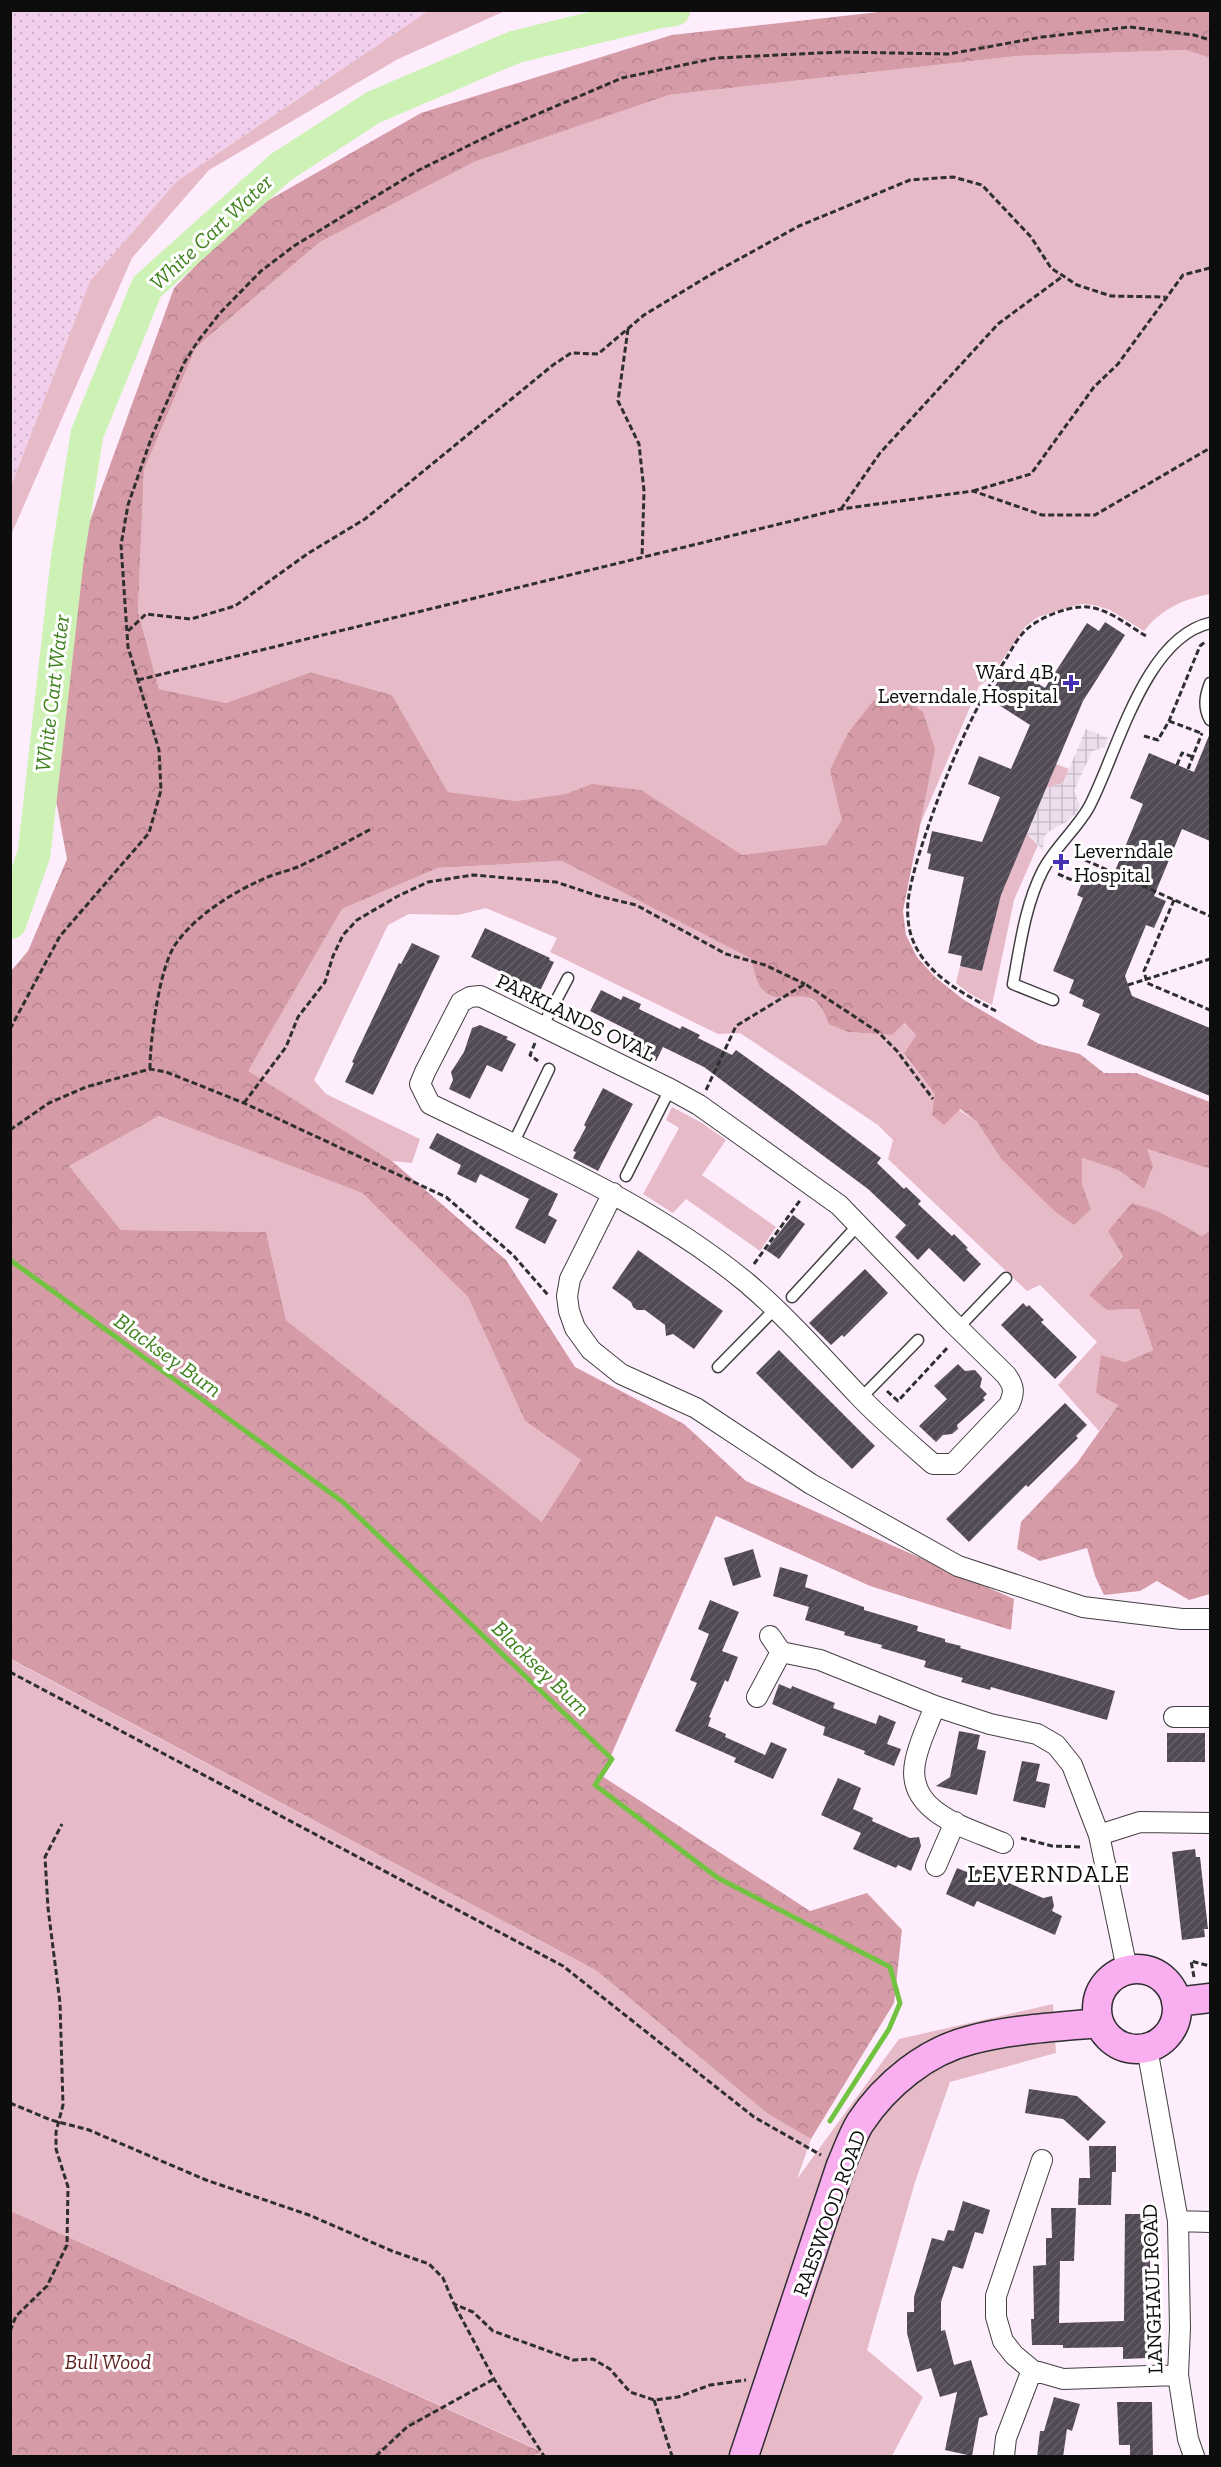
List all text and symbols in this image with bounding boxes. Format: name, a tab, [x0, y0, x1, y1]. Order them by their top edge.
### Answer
water label: White Cart Water	[144, 168, 278, 296]
water label: White Cart Water	[29, 613, 75, 773]
place label: Ward 4B, Leverndale Hospital	[878, 659, 1058, 708]
marker: Ward 4B, Leverndale Hospital	[1062, 674, 1080, 692]
place label: Leverndale Hospital	[1074, 838, 1173, 887]
marker: Leverndale Hospital	[1052, 853, 1070, 871]
street label: PARKLANDS OVAL	[492, 968, 660, 1067]
water label: Blacksey Burn	[109, 1307, 227, 1403]
water label: Blacksey Burn	[486, 1615, 596, 1721]
district label: LEVERNDALE	[967, 1859, 1131, 1888]
street label: RAESWOOD ROAD	[787, 2127, 871, 2299]
street label: LANGHAUL ROAD	[1137, 2204, 1167, 2374]
park label: Bull Wood	[65, 2349, 151, 2374]

